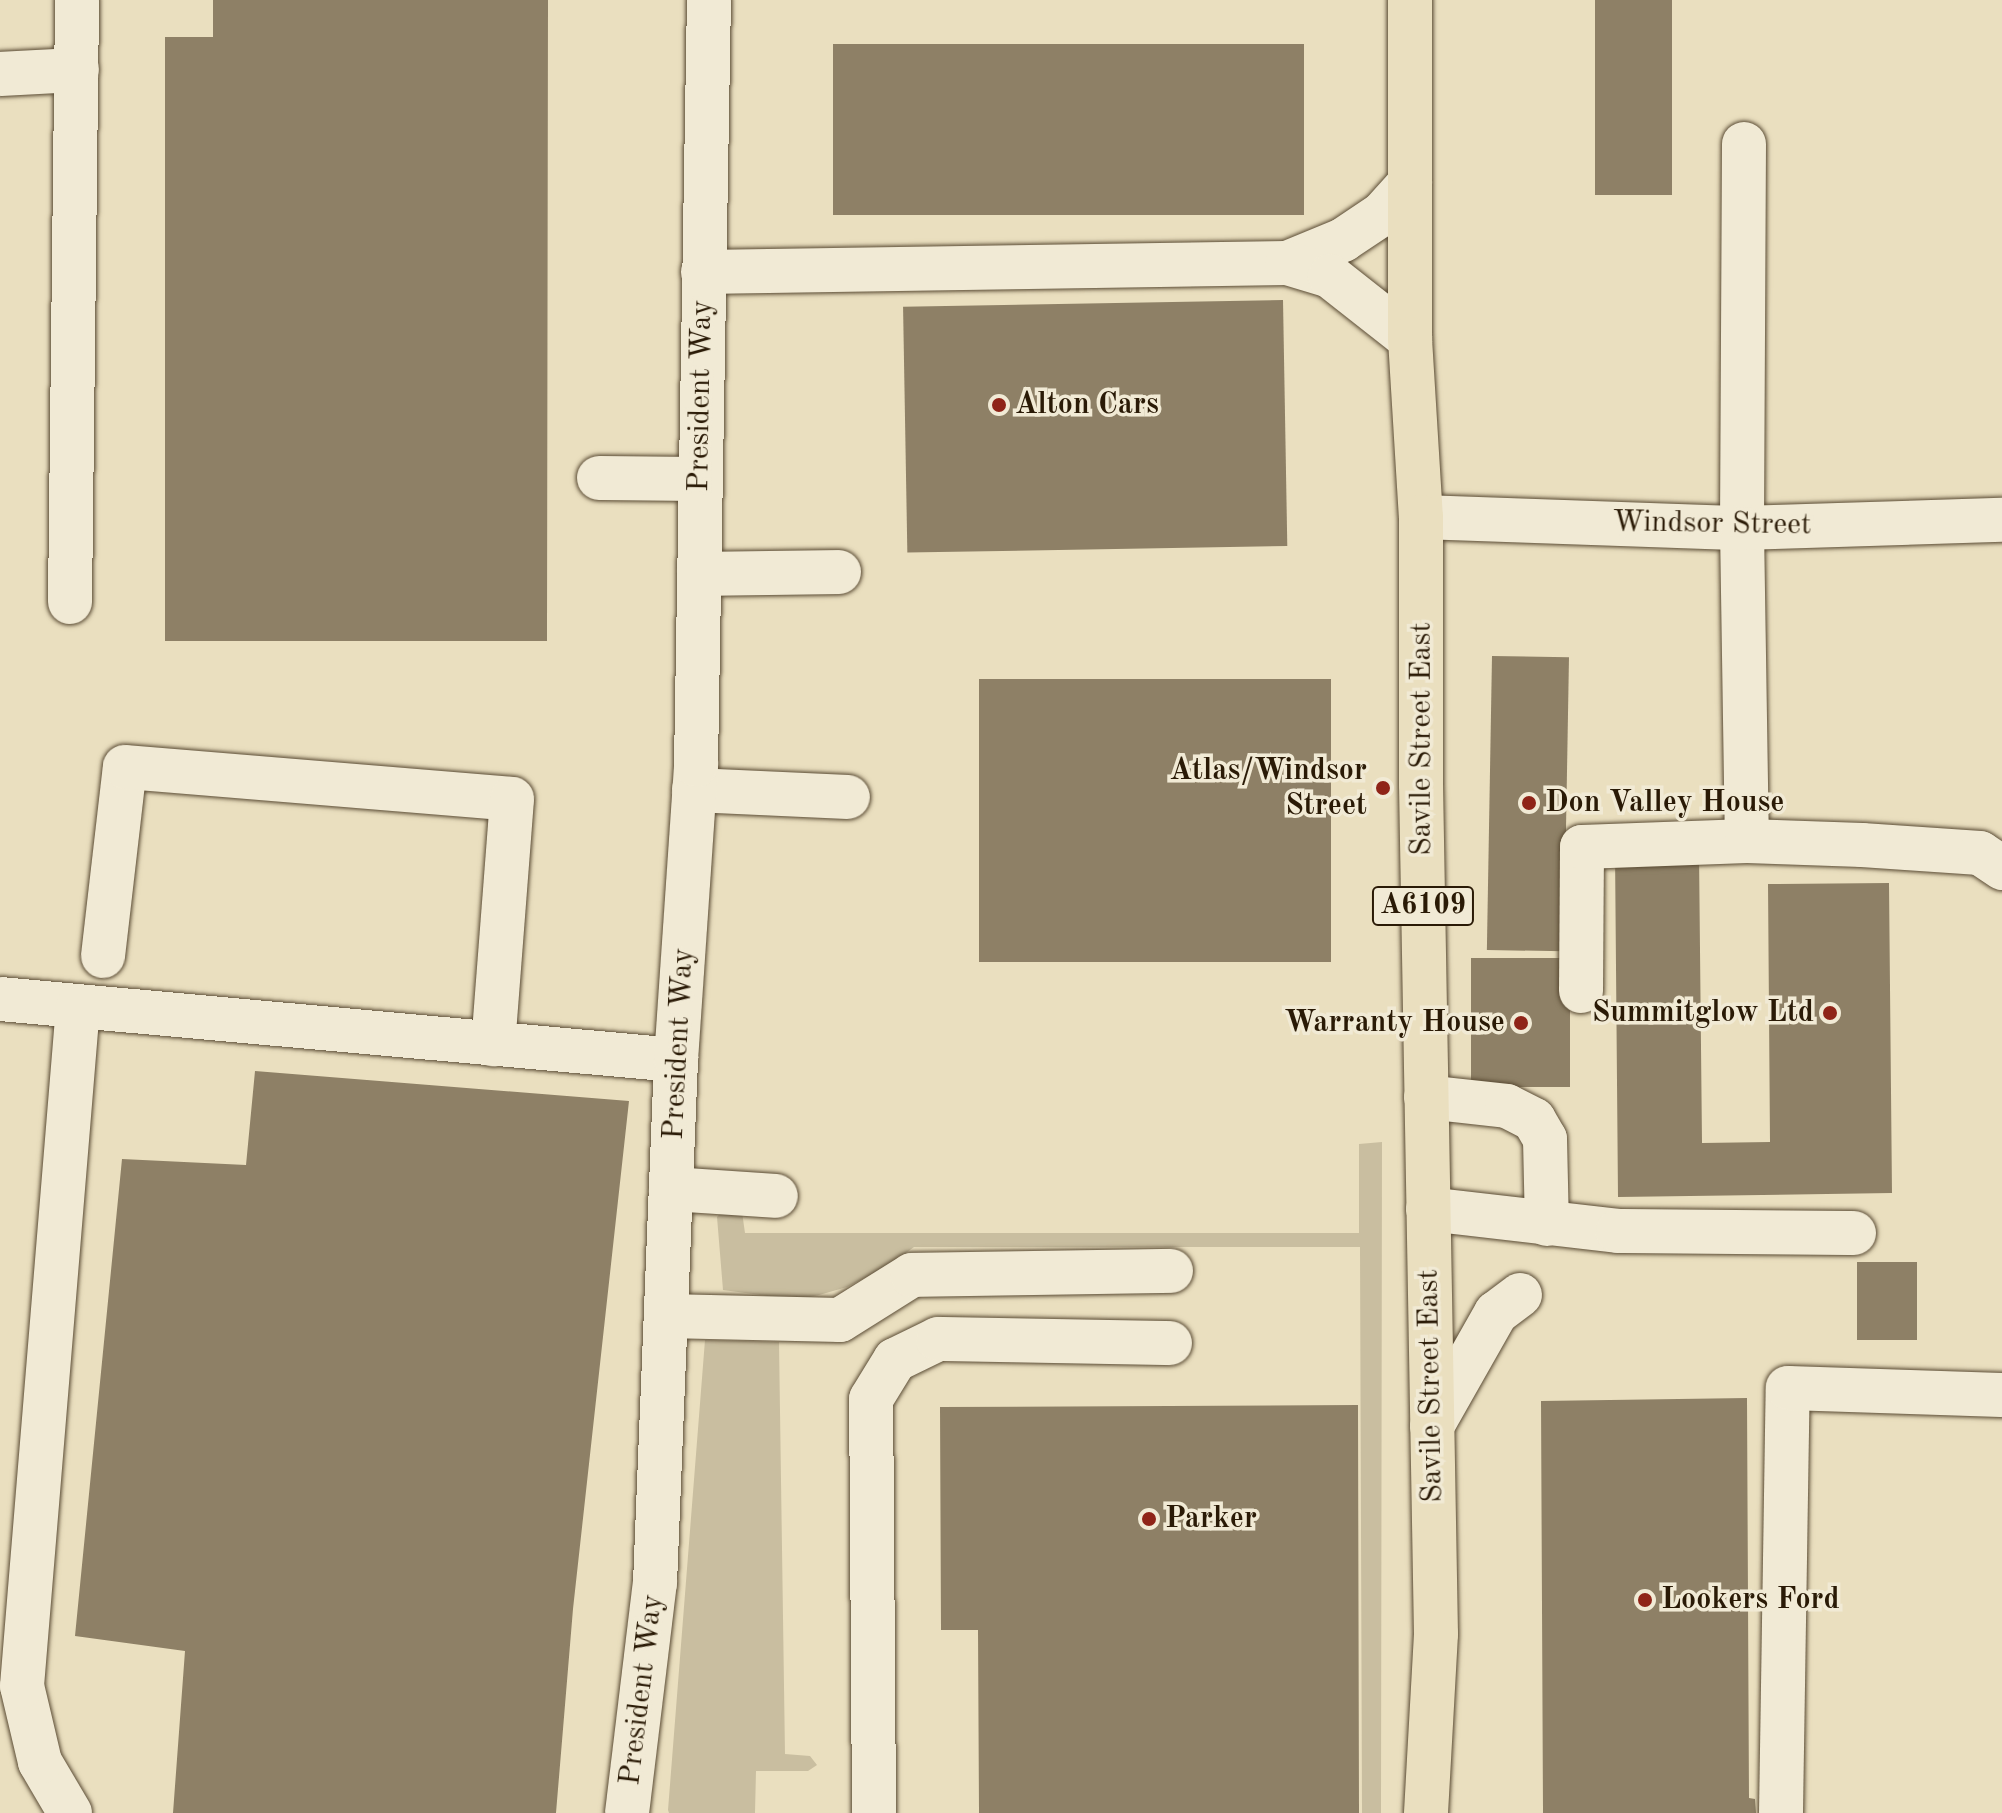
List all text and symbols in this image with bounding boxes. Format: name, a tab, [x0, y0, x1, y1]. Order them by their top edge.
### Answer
street label: President Way	[681, 300, 721, 492]
place label: Alton Cars	[1015, 387, 1159, 423]
marker: Alton Cars	[990, 396, 1008, 414]
street label: Windsor Street	[1612, 504, 1812, 544]
street label: Savile Street East	[1404, 622, 1440, 856]
place label: Atlas/Windsor Street	[1169, 753, 1367, 824]
marker: Atlas/Windsor Street	[1374, 779, 1392, 797]
place label: Don Valley House	[1545, 785, 1784, 821]
marker: Don Valley House	[1520, 794, 1538, 812]
road number: A6109	[1371, 882, 1475, 930]
street label: President Way	[656, 947, 702, 1141]
place label: Summitglow Ltd	[1592, 995, 1814, 1031]
marker: Summitglow Ltd	[1821, 1004, 1839, 1022]
place label: Warranty House	[1284, 1005, 1505, 1041]
marker: Warranty House	[1512, 1014, 1530, 1032]
street label: Savile Street East	[1411, 1269, 1451, 1503]
place label: Parker	[1165, 1501, 1257, 1537]
marker: Parker	[1140, 1510, 1158, 1528]
place label: Lookers Ford	[1661, 1582, 1840, 1618]
marker: Lookers Ford	[1636, 1591, 1654, 1609]
street label: President Way	[612, 1592, 672, 1788]

